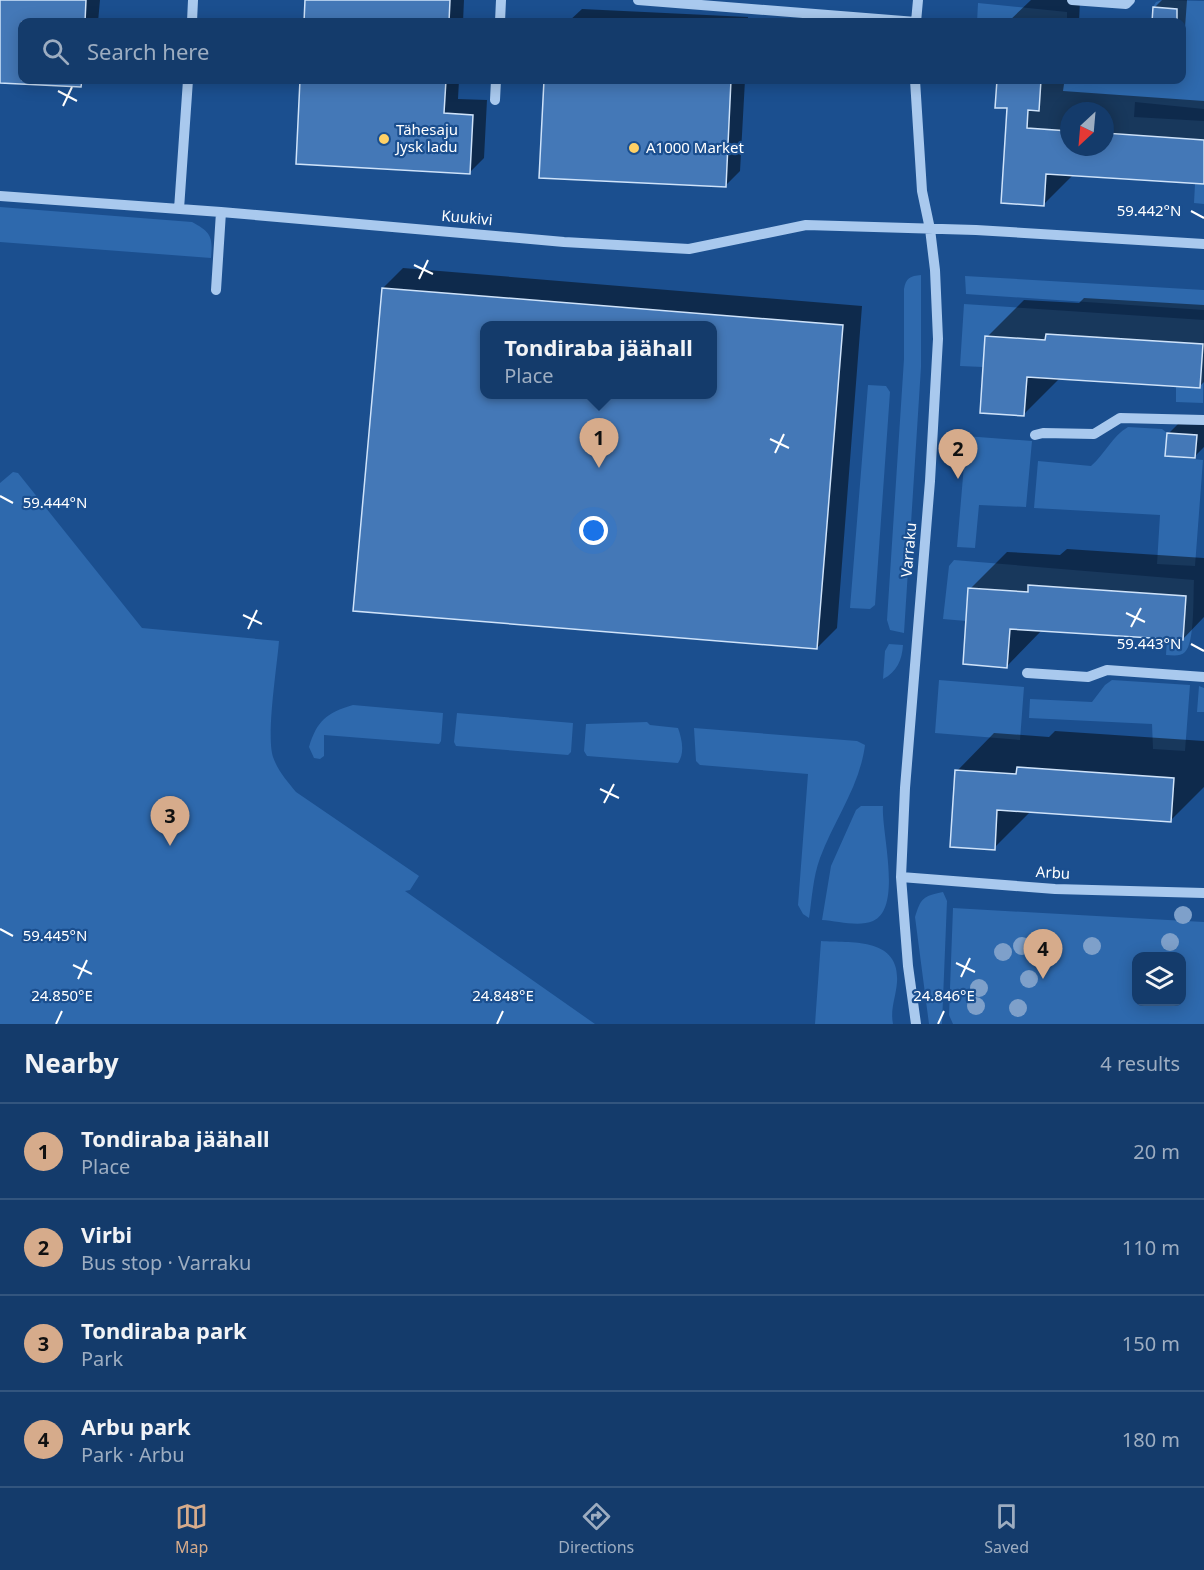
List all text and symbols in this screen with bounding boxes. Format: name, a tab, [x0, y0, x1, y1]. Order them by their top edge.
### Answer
search box	[18, 18, 1186, 84]
icon: search	[39, 35, 72, 68]
text: Search here	[87, 36, 209, 66]
north arrow	[1060, 102, 1114, 156]
place label: Tähesaju Jysk ladu	[394, 119, 458, 156]
marker: Tähesaju Jysk ladu	[377, 132, 391, 146]
place label: A1000 Market	[646, 137, 744, 157]
marker: A1000 Market	[627, 141, 641, 155]
text: 59.442°N	[1117, 200, 1181, 220]
street label: Kuukivi	[441, 205, 493, 229]
popup	[480, 321, 717, 399]
text: Tondiraba jäähall	[504, 332, 693, 362]
text: Place	[504, 362, 554, 389]
pin: 1	[580, 418, 618, 468]
pin: 2	[938, 430, 978, 479]
text: 59.444°N	[23, 492, 87, 512]
your location	[579, 516, 608, 545]
street label: Varraku	[896, 522, 920, 578]
text: 59.443°N	[1117, 633, 1181, 653]
pin: 3	[150, 796, 190, 846]
street label: Arbu	[1035, 861, 1071, 883]
text: 59.445°N	[23, 925, 87, 945]
pin: 4	[1024, 930, 1062, 979]
map controls	[1132, 952, 1186, 1006]
button: layers	[1132, 952, 1186, 1006]
text: 24.850°E	[31, 985, 93, 1005]
text: 24.848°E	[472, 985, 534, 1005]
text: 24.846°E	[913, 985, 975, 1005]
text: Nearby	[24, 1045, 119, 1081]
text: 4 results	[1100, 1050, 1180, 1077]
text: Tondiraba jäähall	[81, 1123, 270, 1153]
text: 1	[38, 1138, 49, 1165]
text: 20 m	[1133, 1138, 1180, 1165]
text: Place	[81, 1153, 130, 1180]
text: Virbi	[81, 1219, 132, 1249]
text: 2	[38, 1234, 49, 1261]
text: 110 m	[1122, 1234, 1180, 1261]
text: Bus stop · Varraku	[81, 1249, 251, 1276]
text: Tondiraba park	[81, 1315, 247, 1345]
text: 3	[38, 1330, 49, 1357]
text: 150 m	[1122, 1330, 1180, 1357]
text: Park	[81, 1345, 123, 1372]
text: Arbu park	[81, 1411, 191, 1441]
text: 4	[38, 1426, 49, 1453]
text: 180 m	[1122, 1426, 1180, 1453]
text: Park · Arbu	[81, 1441, 185, 1468]
tab: Map	[175, 1500, 208, 1558]
tab: Directions	[558, 1500, 634, 1558]
tab: Saved	[984, 1500, 1029, 1558]

